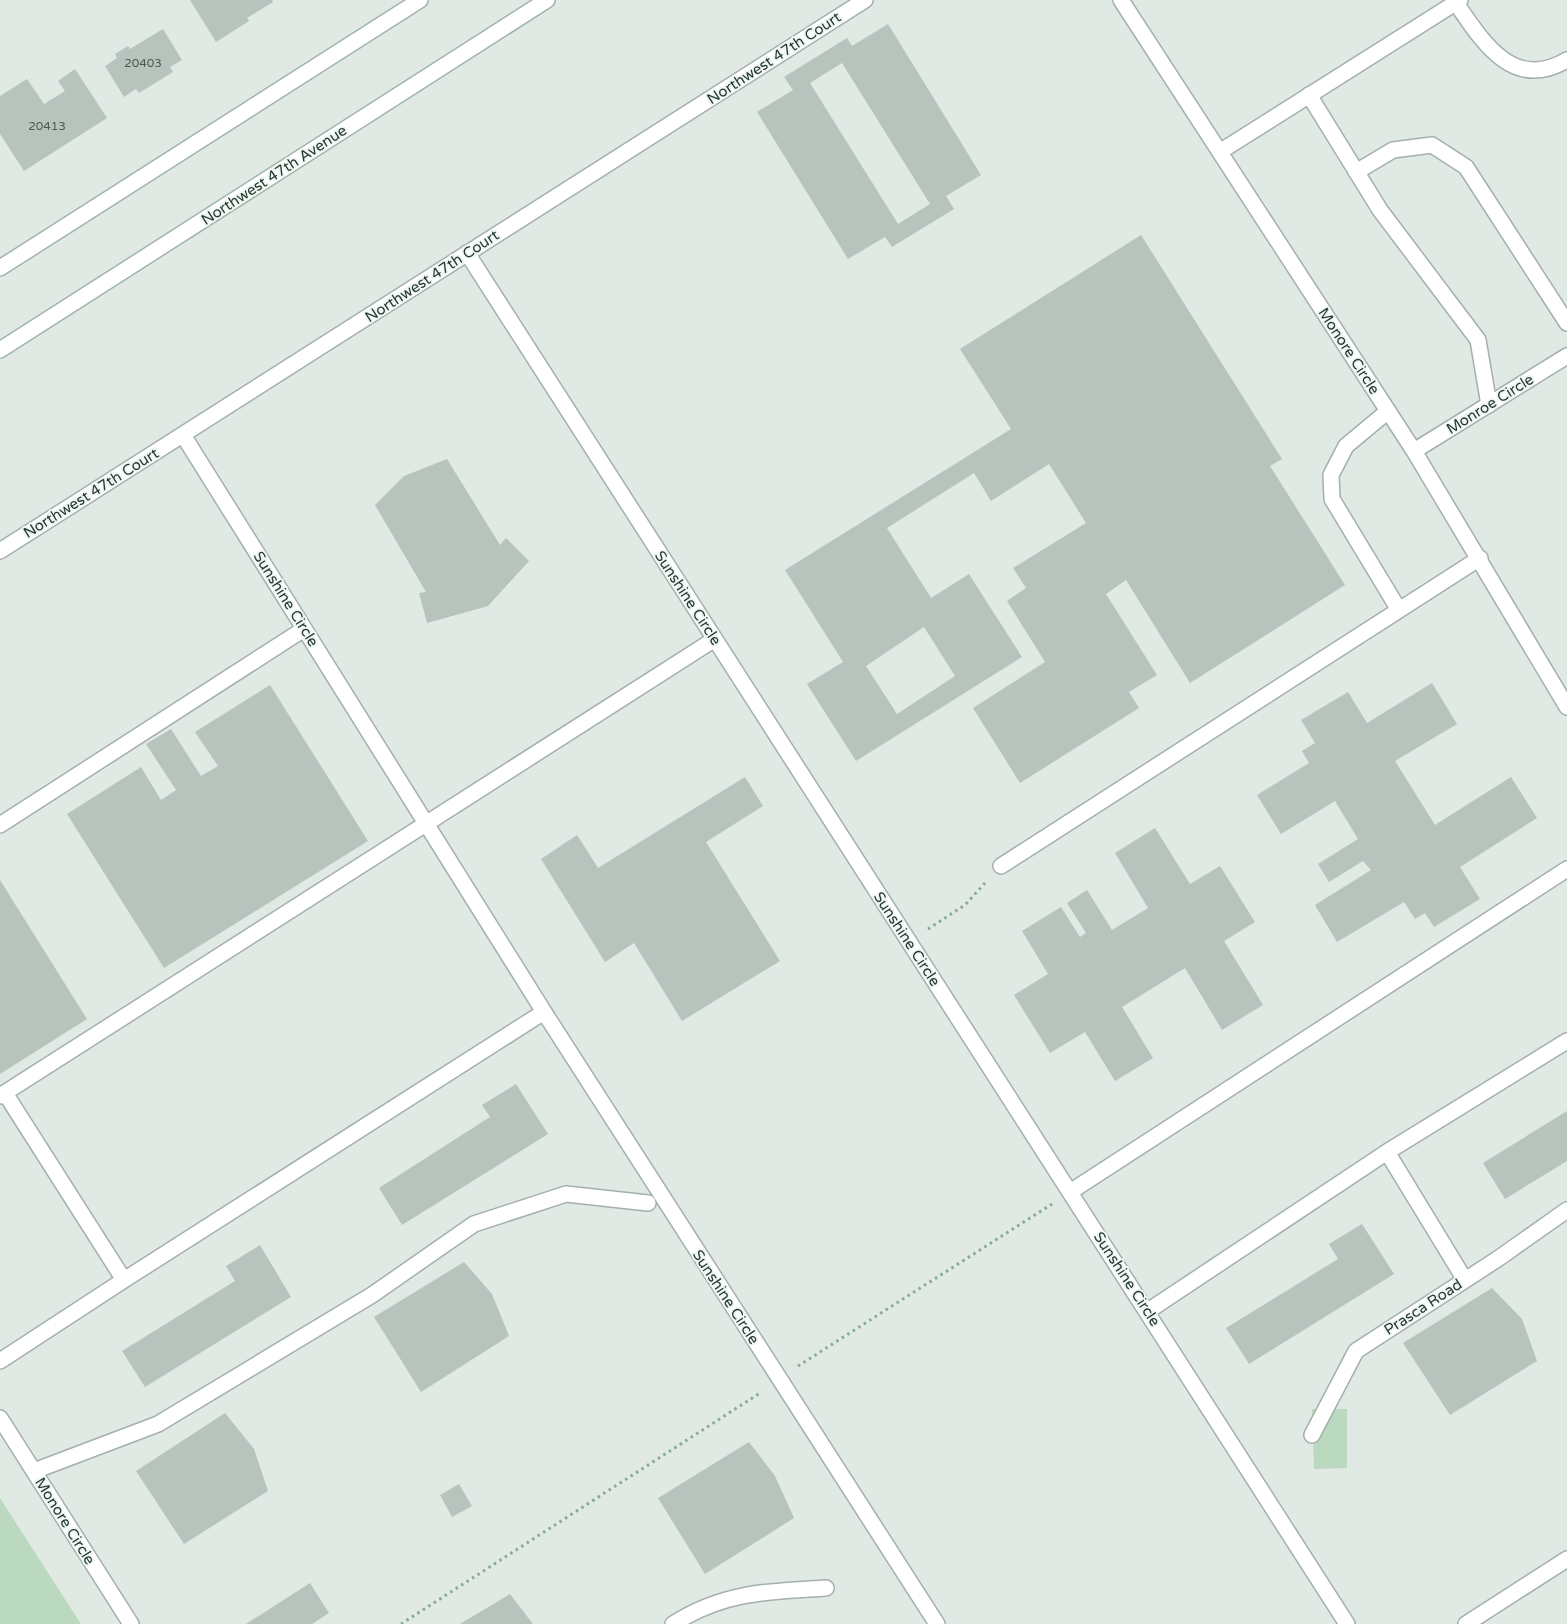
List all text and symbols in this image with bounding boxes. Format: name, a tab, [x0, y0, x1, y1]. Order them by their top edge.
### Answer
street label: Northwest 47th Court	[704, 8, 845, 108]
house number: 20403	[124, 56, 162, 70]
house number: 20413	[28, 119, 66, 133]
street label: Northwest 47th Avenue	[198, 121, 350, 229]
street label: Northwest 47th Court	[362, 226, 503, 326]
street label: Monore Circle	[1314, 304, 1384, 398]
street label: Monroe Circle	[1443, 370, 1537, 438]
street label: Northwest 47th Court	[20, 444, 162, 542]
street label: Sunshine Circle	[651, 547, 725, 649]
street label: Sunshine Circle	[250, 548, 322, 650]
street label: Sunshine Circle	[870, 888, 944, 990]
street label: Sunshine Circle	[1090, 1228, 1164, 1330]
street label: Sunshine Circle	[689, 1246, 763, 1348]
street label: Prasca Road	[1381, 1275, 1465, 1339]
street label: Monore Circle	[31, 1474, 99, 1568]

